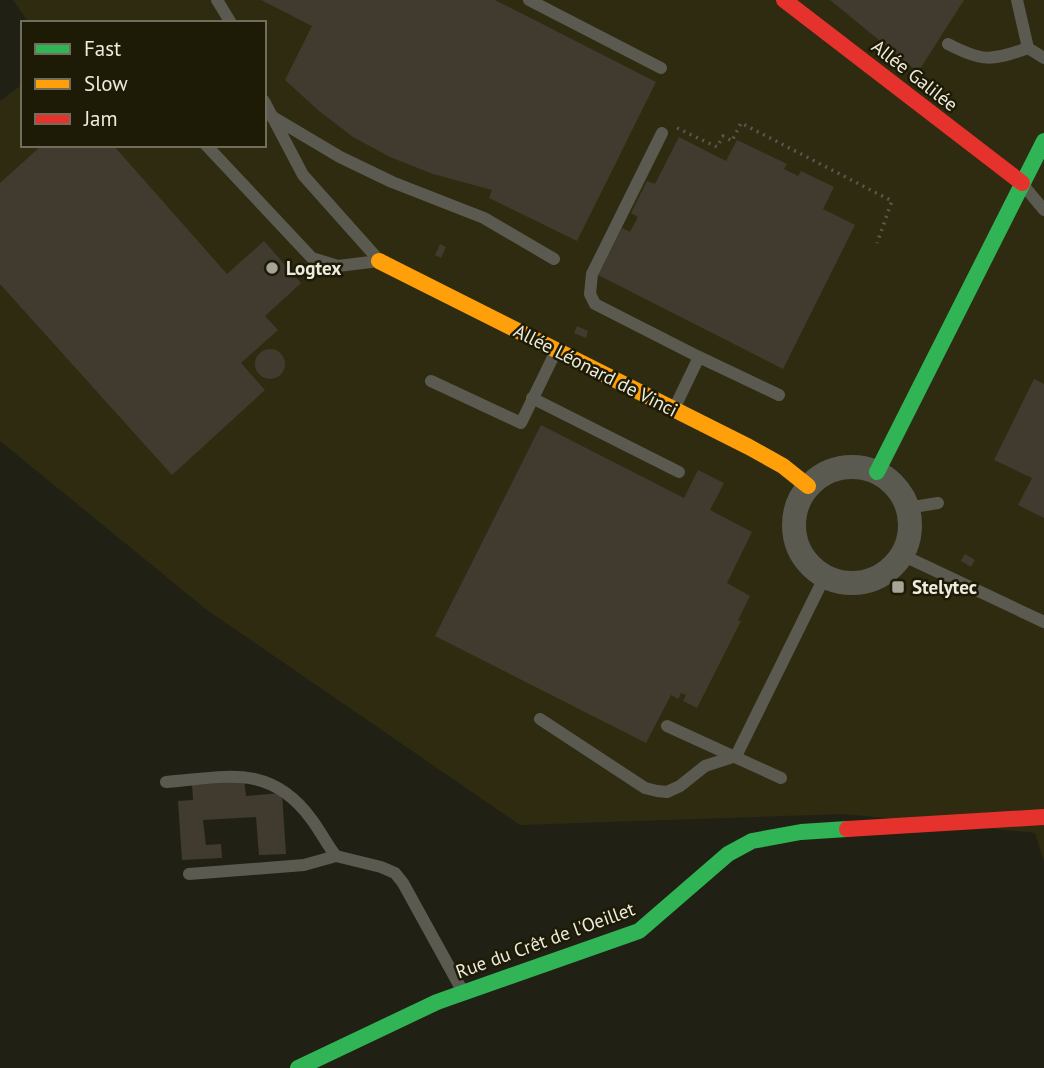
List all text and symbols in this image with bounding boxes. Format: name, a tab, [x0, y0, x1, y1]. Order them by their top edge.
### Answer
legend	[21, 21, 266, 147]
street label: Allée Galilée	[867, 34, 963, 116]
text: Fast	[84, 35, 121, 62]
text: Slow	[84, 70, 128, 97]
text: Jam	[83, 105, 118, 132]
place label: Logtex	[286, 256, 341, 280]
marker: Logtex	[264, 260, 280, 276]
street label: Allée Léonard de Vinci	[510, 318, 682, 422]
place label: Stelytec	[912, 575, 977, 599]
marker: Stelytec	[890, 579, 906, 595]
street label: Rue du Crêt de l'Oeillet	[452, 896, 638, 984]

